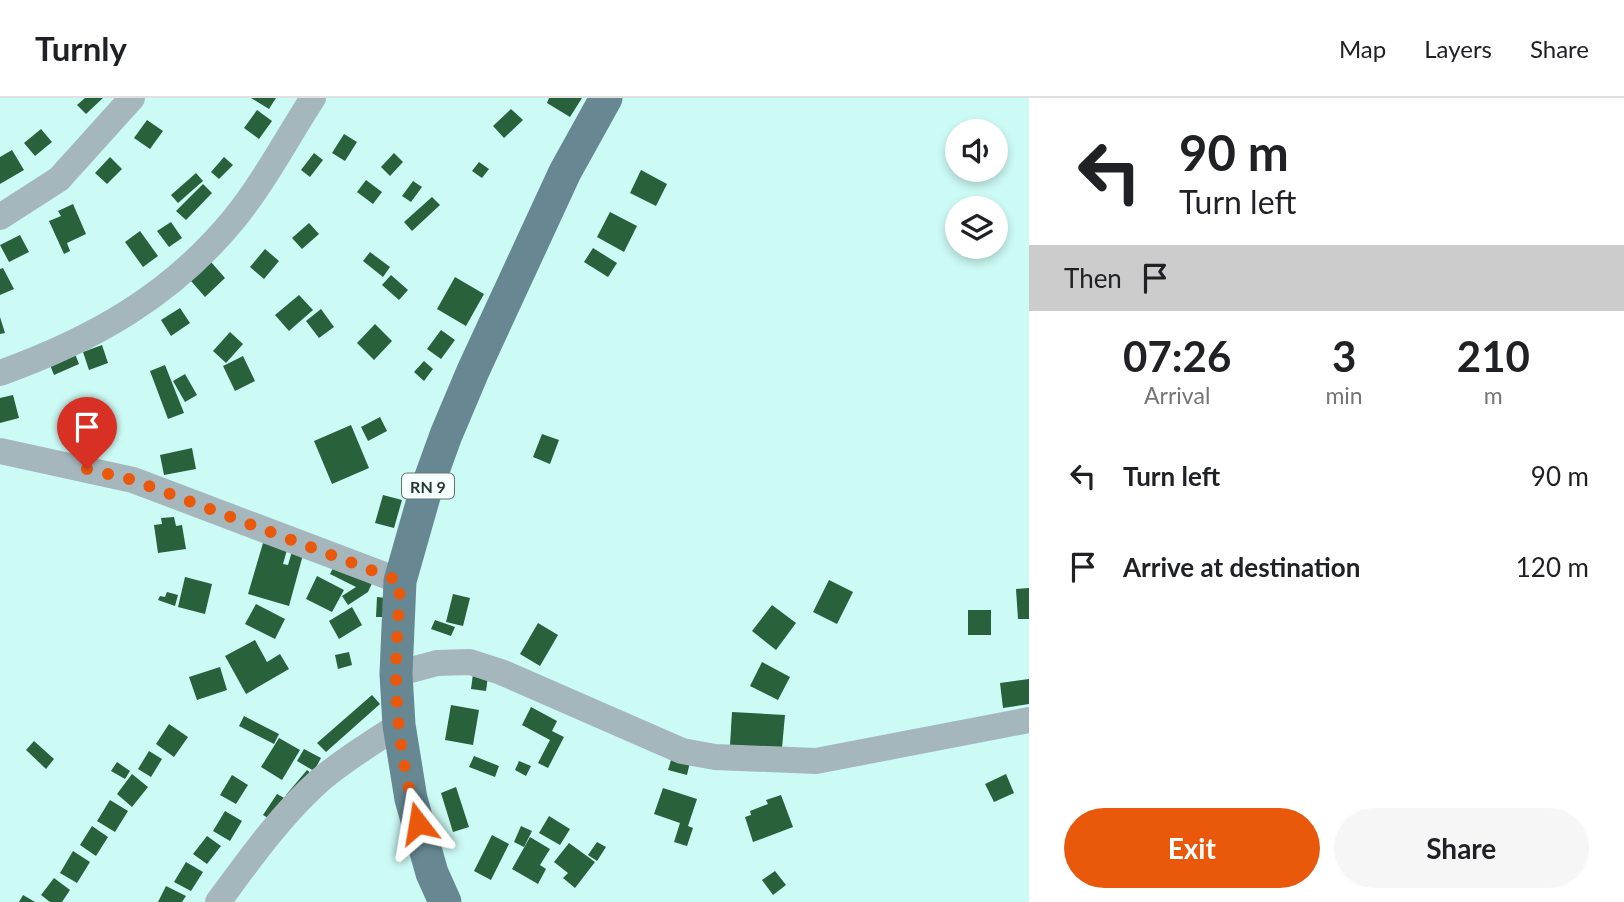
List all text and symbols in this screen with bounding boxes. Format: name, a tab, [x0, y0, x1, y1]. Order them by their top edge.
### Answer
text: Turnly	[35, 28, 127, 68]
text: Map	[1339, 34, 1386, 63]
text: Layers	[1424, 34, 1492, 63]
text: Share	[1530, 34, 1589, 63]
map controls	[945, 119, 1008, 259]
button: sound	[945, 119, 1008, 182]
text: 90 m	[1179, 123, 1289, 181]
icon: left	[1064, 126, 1155, 217]
text: Turn left	[1179, 182, 1296, 221]
button: layers	[945, 196, 1008, 259]
icon: arrive	[1136, 259, 1174, 297]
text: Then	[1064, 262, 1122, 294]
text: 07:26	[1123, 331, 1231, 381]
text: 3	[1332, 331, 1356, 381]
text: 210	[1457, 331, 1530, 381]
text: Arrival	[1144, 381, 1210, 409]
text: min	[1325, 381, 1363, 409]
text: m	[1484, 381, 1503, 409]
pin	[57, 397, 117, 469]
icon: arrive	[68, 408, 106, 446]
icon: left	[1064, 457, 1102, 495]
text: Turn left	[1123, 460, 1220, 492]
text: 90 m	[1531, 460, 1589, 492]
road number: RN 9	[402, 474, 454, 498]
icon: arrive	[1064, 548, 1102, 586]
text: Arrive at destination	[1123, 551, 1360, 583]
text: 120 m	[1516, 551, 1589, 583]
position arrow	[381, 786, 455, 860]
button: Exit	[1064, 808, 1320, 888]
button: Share	[1334, 808, 1589, 888]

